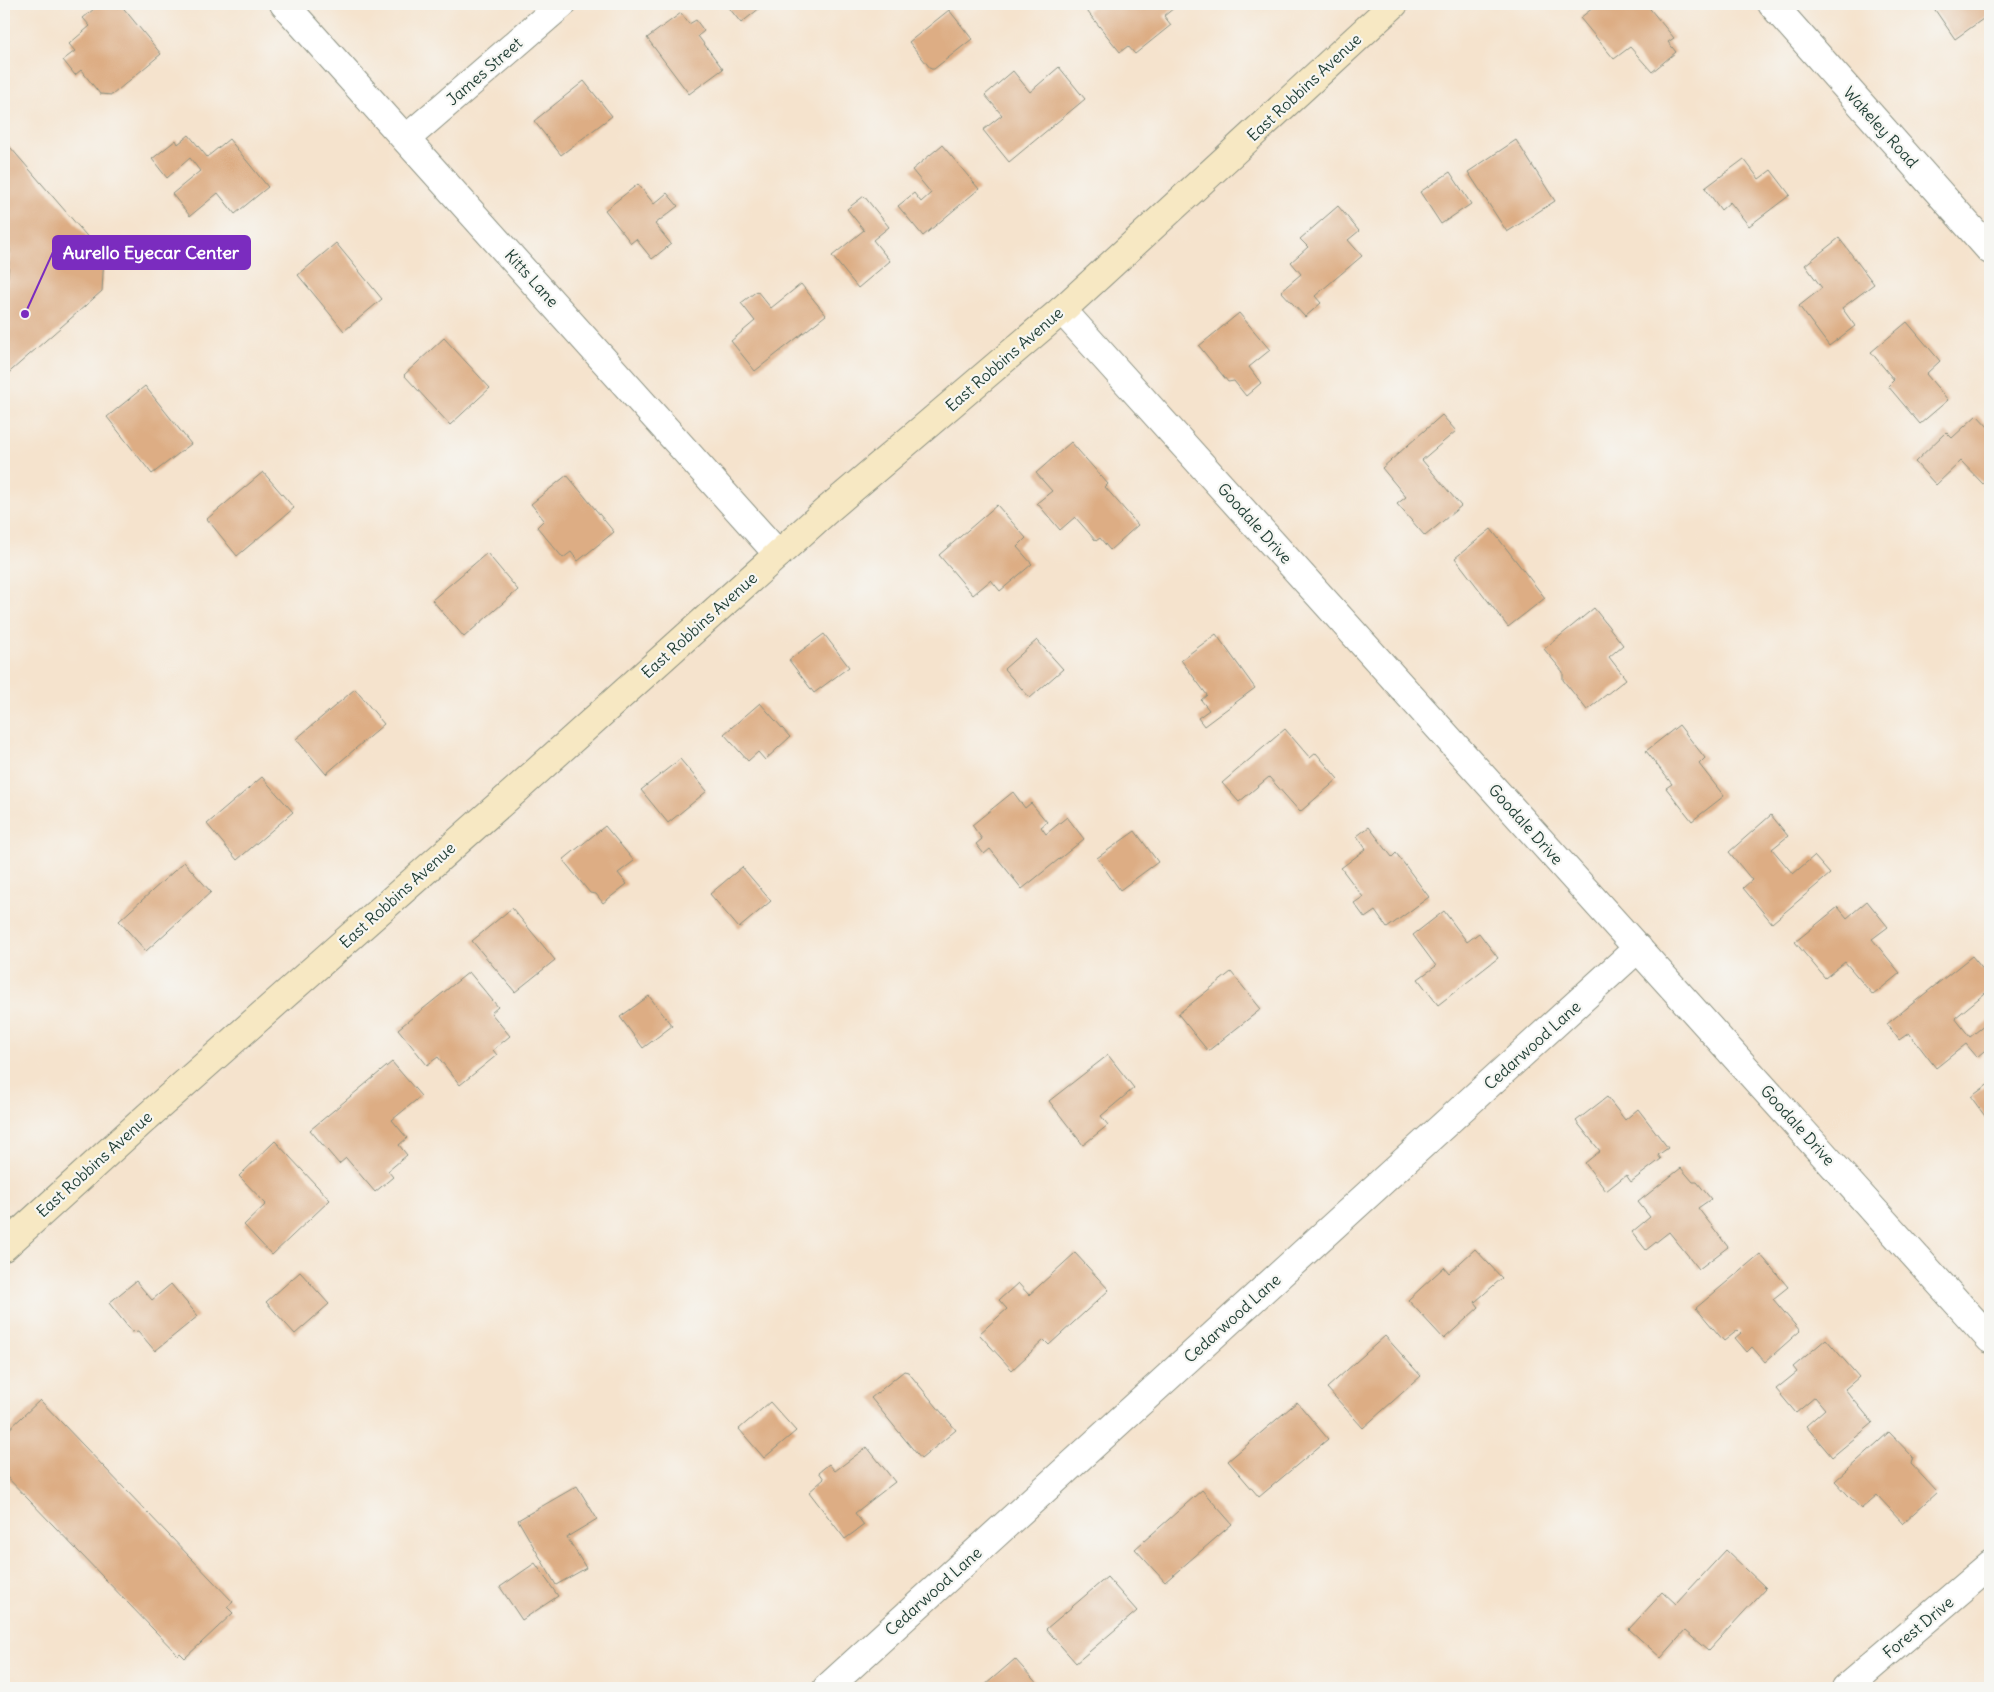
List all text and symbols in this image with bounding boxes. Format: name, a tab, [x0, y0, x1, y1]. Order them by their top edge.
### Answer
street label: East Robbins Avenue	[1243, 29, 1365, 145]
street label: James Street	[442, 32, 526, 109]
street label: Wakeley Road	[1839, 82, 1923, 172]
callout: Aurello Eyecar Center	[53, 236, 250, 269]
text: Aurello Eyecar Center	[63, 241, 240, 264]
street label: Kitts Lane	[501, 245, 563, 311]
street label: East Robbins Avenue	[941, 303, 1067, 415]
street label: Goodale Drive	[1213, 478, 1297, 568]
street label: East Robbins Avenue	[637, 568, 761, 682]
street label: Goodale Drive	[1484, 779, 1568, 869]
street label: East Robbins Avenue	[335, 838, 459, 952]
street label: Cedarwood Lane	[1480, 996, 1584, 1094]
street label: Goodale Drive	[1756, 1080, 1840, 1170]
street label: East Robbins Avenue	[32, 1107, 156, 1221]
street label: Cedarwood Lane	[1180, 1269, 1284, 1367]
street label: Cedarwood Lane	[881, 1542, 985, 1640]
street label: Forest Drive	[1879, 1592, 1957, 1662]

